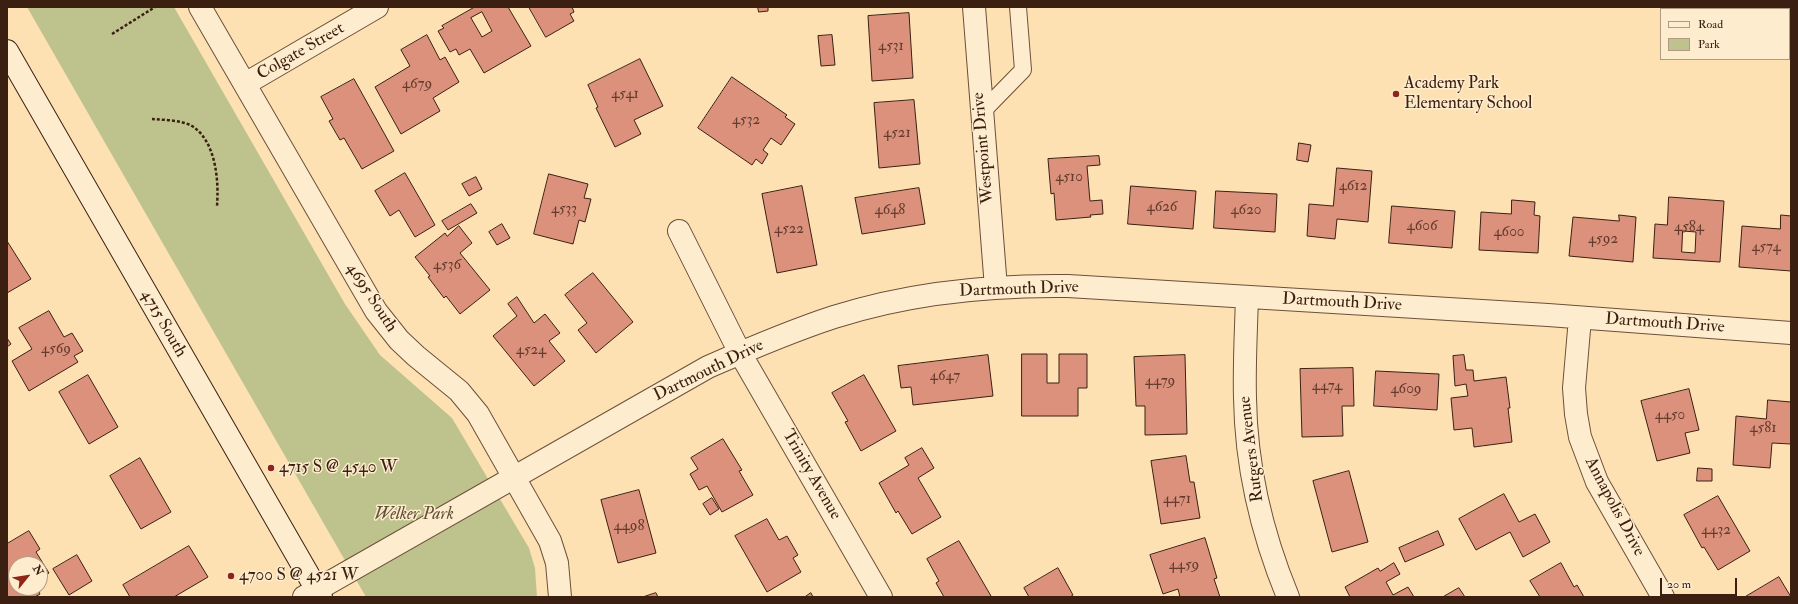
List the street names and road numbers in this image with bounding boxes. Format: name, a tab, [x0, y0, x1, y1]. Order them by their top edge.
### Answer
street label: Colgate Street	[254, 19, 348, 85]
street label: Westpoint Drive	[969, 91, 999, 205]
street label: 4695 South	[341, 260, 401, 336]
street label: Dartmouth Drive	[959, 278, 1079, 302]
street label: 4715 South	[136, 287, 190, 361]
street label: Dartmouth Drive	[1282, 290, 1402, 316]
street label: Dartmouth Drive	[1605, 310, 1725, 338]
street label: Dartmouth Drive	[651, 336, 767, 406]
street label: Rutgers Avenue	[1235, 395, 1269, 503]
street label: Trinity Avenue	[777, 426, 845, 524]
street label: Annapolis Drive	[1579, 454, 1649, 560]

